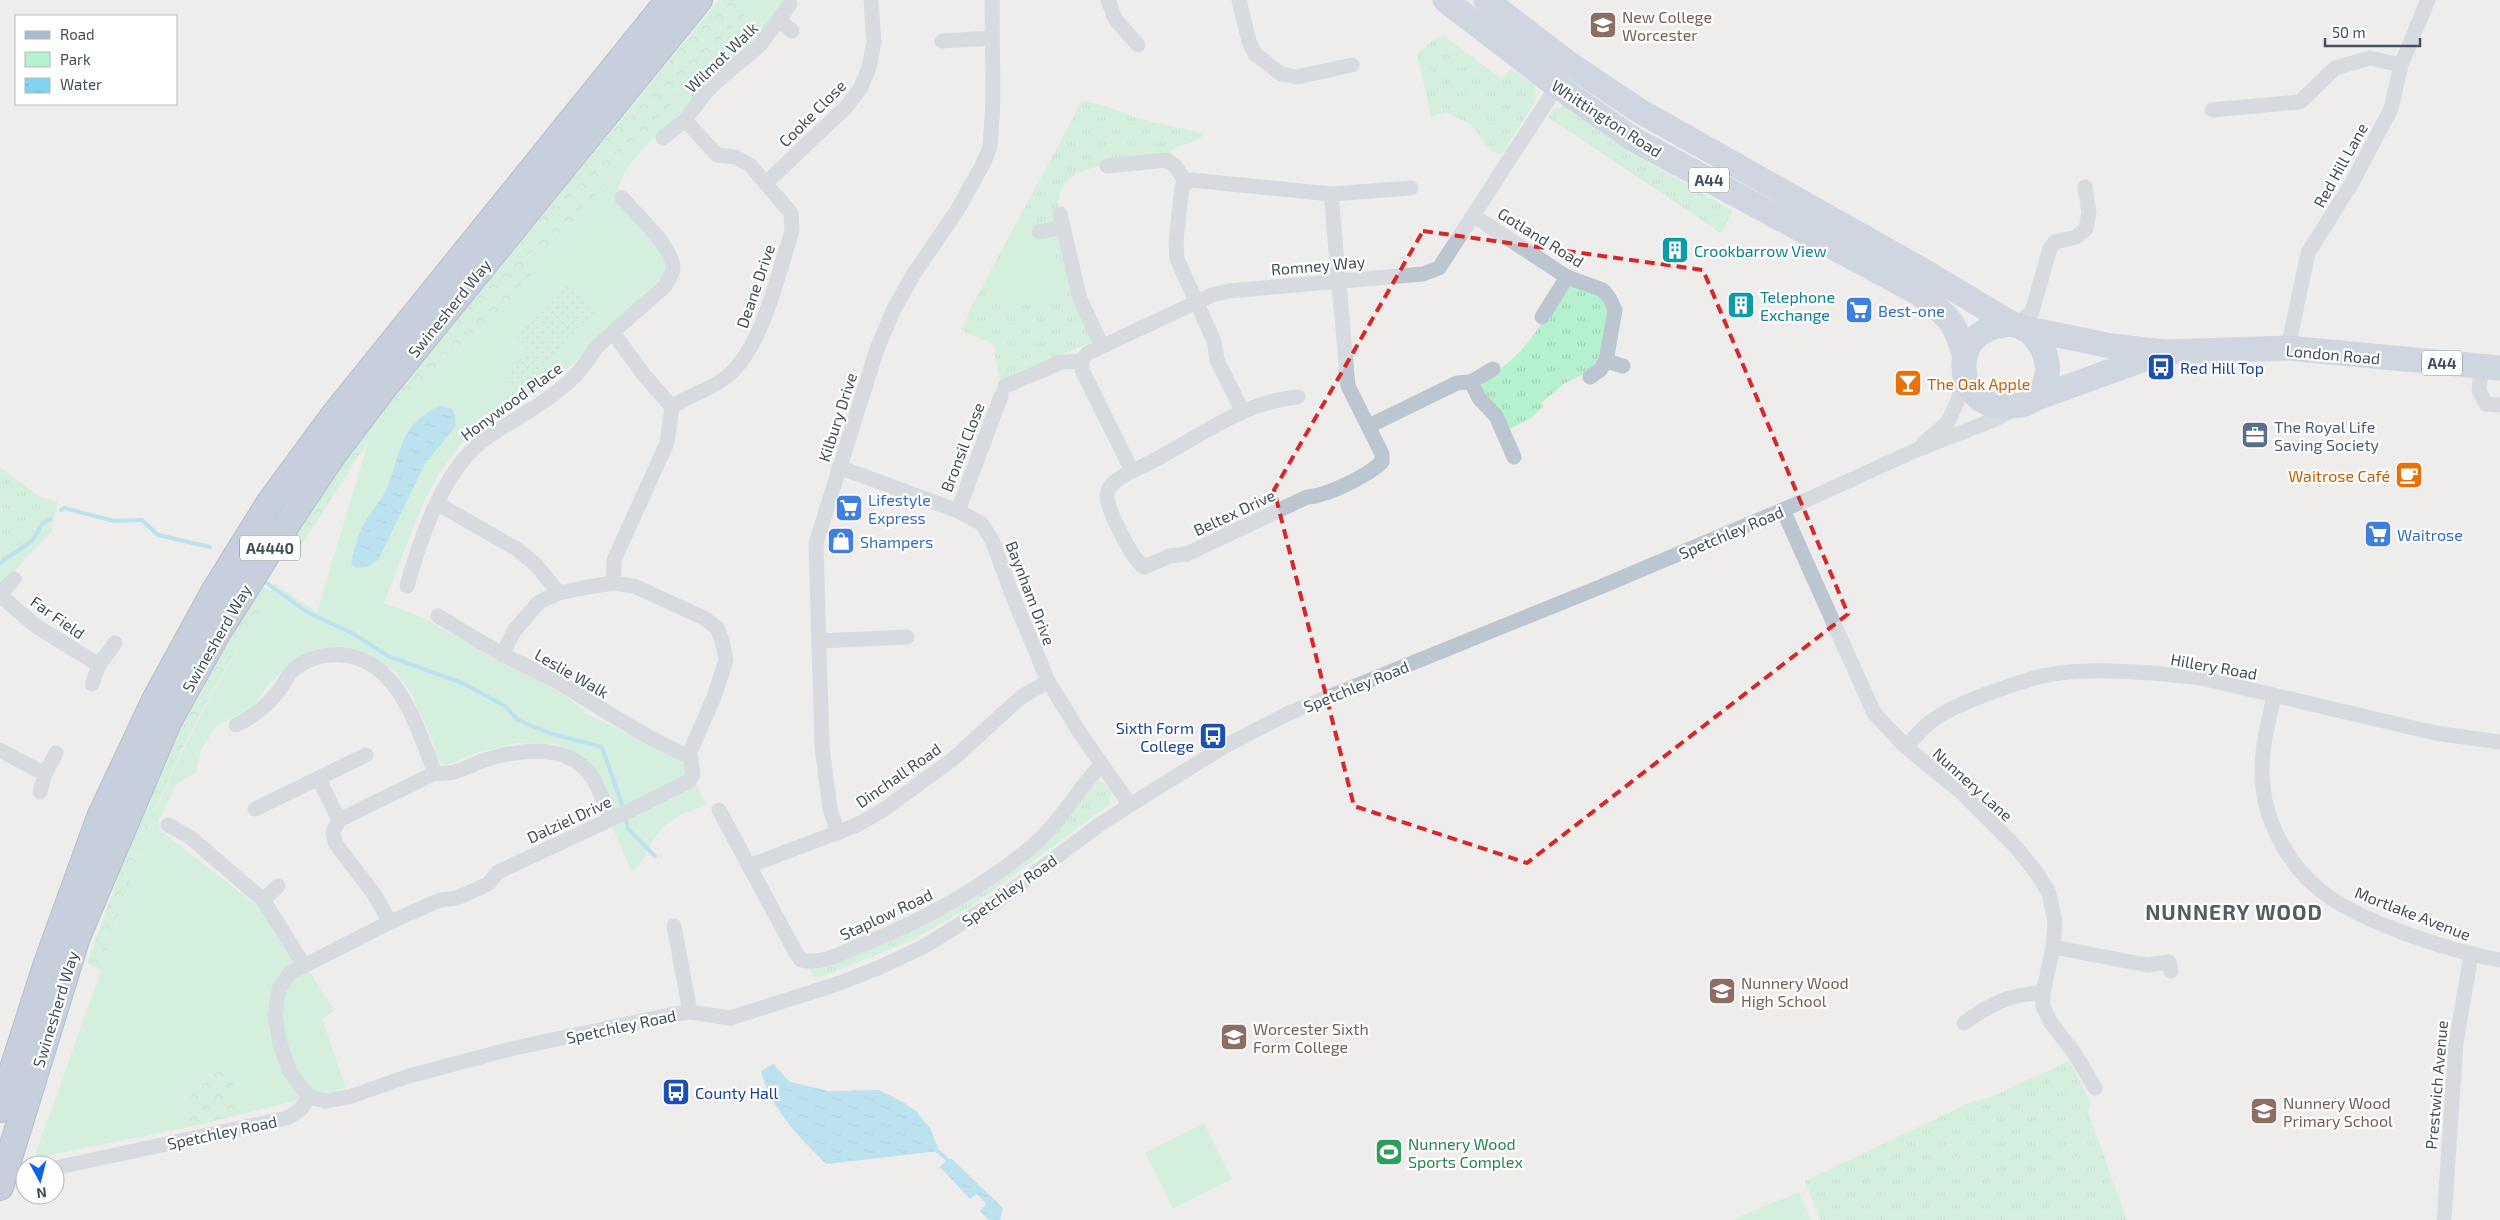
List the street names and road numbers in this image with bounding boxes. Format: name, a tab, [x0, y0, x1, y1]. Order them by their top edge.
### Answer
street label: Wilmot Walk	[681, 18, 761, 96]
street label: Whittington Road	[1548, 75, 1666, 161]
street label: Cooke Close	[775, 76, 849, 150]
street label: Red Hill Lane	[2309, 120, 2371, 210]
road number: A44	[1689, 168, 1729, 192]
street label: Gotland Road	[1495, 203, 1587, 271]
street label: Deane Drive	[732, 242, 778, 330]
street label: Romney Way	[1270, 251, 1366, 279]
street label: Swinesherd Way	[404, 255, 495, 361]
street label: London Road	[2285, 340, 2381, 368]
road number: A44	[2422, 350, 2462, 376]
street label: Honywood Place	[457, 358, 565, 444]
street label: Kilbury Drive	[814, 370, 860, 464]
street label: Bronsil Close	[936, 400, 988, 494]
street label: Beltex Drive	[1190, 485, 1278, 539]
street label: Spetchley Road	[1676, 501, 1786, 563]
road number: A4440	[240, 536, 300, 560]
street label: Baynham Drive	[1002, 538, 1060, 648]
street label: Swinesherd Way	[178, 580, 255, 695]
street label: Far Field	[27, 591, 89, 643]
street label: Leslie Walk	[532, 644, 612, 702]
street label: Hillery Road	[2169, 649, 2259, 683]
street label: Spetchley Road	[1301, 656, 1411, 716]
street label: Dinchall Road	[852, 739, 944, 811]
street label: Nunnery Lane	[1929, 743, 2017, 825]
street label: Dalziel Drive	[524, 791, 614, 847]
street label: Spetchley Road	[958, 850, 1060, 930]
street label: Mortlake Avenue	[2352, 882, 2474, 944]
street label: Staplow Road	[837, 884, 935, 944]
street label: Swinesherd Way	[28, 948, 82, 1070]
street label: Spetchley Road	[564, 1005, 678, 1047]
street label: Prestwich Avenue	[2421, 1020, 2451, 1150]
street label: Spetchley Road	[165, 1111, 279, 1153]

